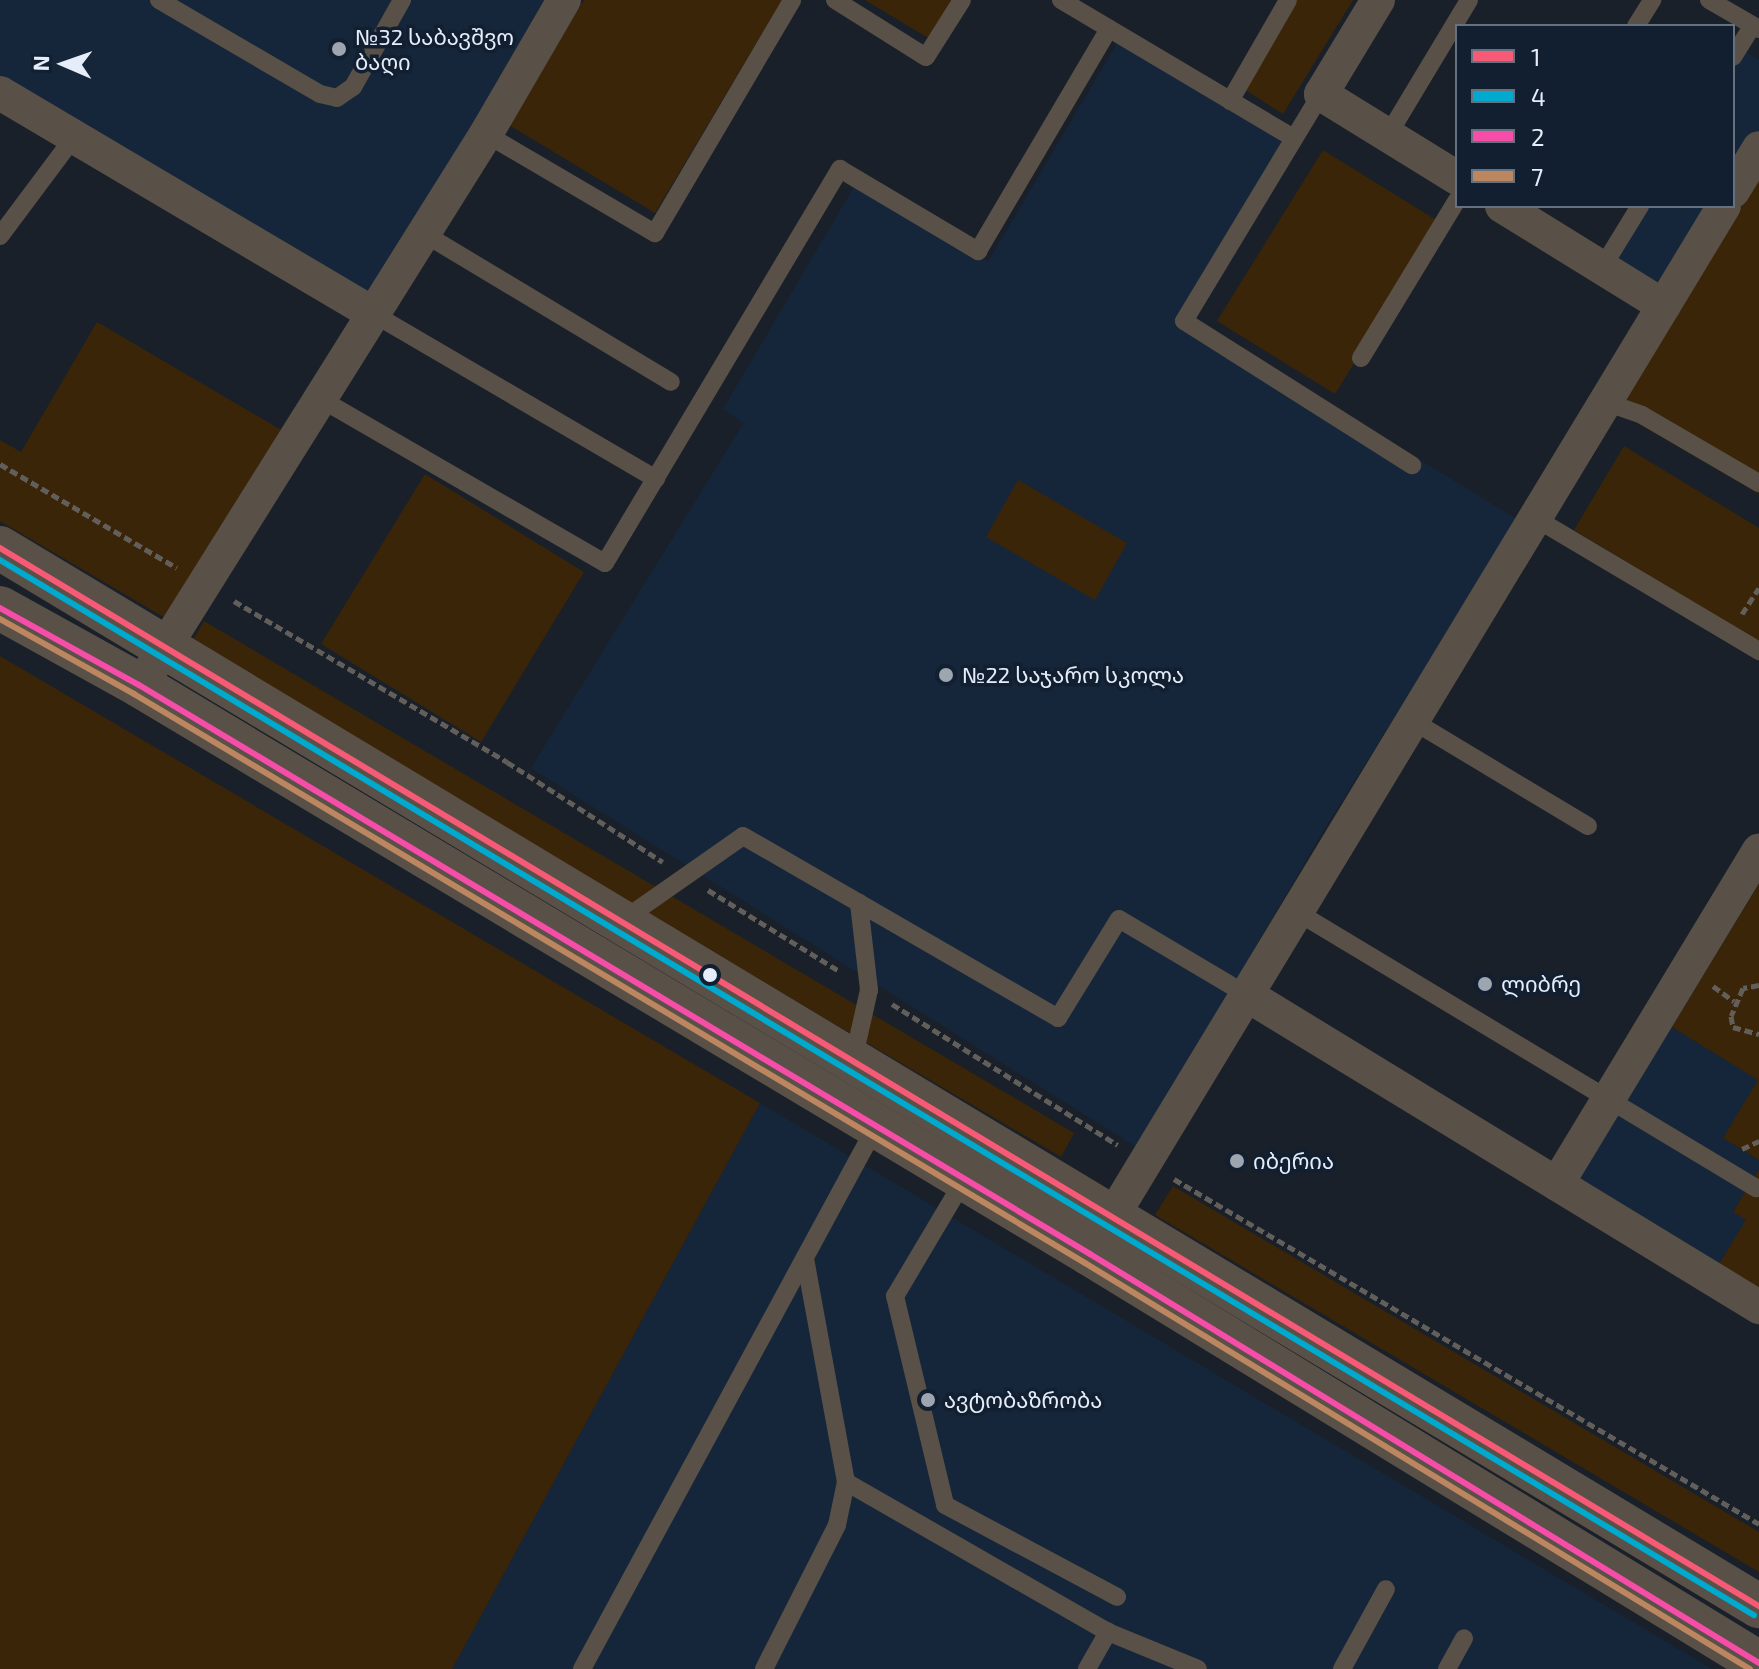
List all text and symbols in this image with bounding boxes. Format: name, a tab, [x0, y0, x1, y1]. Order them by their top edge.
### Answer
place label: №32 საბავშვო ბაღი	[355, 23, 514, 74]
north arrow	[24, 24, 104, 104]
legend	[1455, 24, 1735, 208]
marker: №32 საბავშვო ბაღი	[330, 40, 348, 58]
text: 1	[1531, 42, 1541, 71]
text: N	[27, 55, 53, 72]
text: 4	[1531, 82, 1546, 111]
text: 2	[1531, 122, 1545, 151]
text: 7	[1531, 162, 1543, 191]
place label: №22 საჯარო სკოლა	[962, 662, 1184, 688]
marker: №22 საჯარო სკოლა	[937, 666, 955, 684]
unlabelled marker	[702, 967, 718, 983]
place label: ლიბრე	[1501, 971, 1581, 997]
marker: ლიბრე	[1476, 975, 1494, 993]
place label: იბერია	[1253, 1148, 1334, 1174]
marker: იბერია	[1228, 1152, 1246, 1170]
place label: ავტობაზრობა	[944, 1387, 1102, 1413]
marker: ავტობაზრობა	[919, 1391, 937, 1409]

